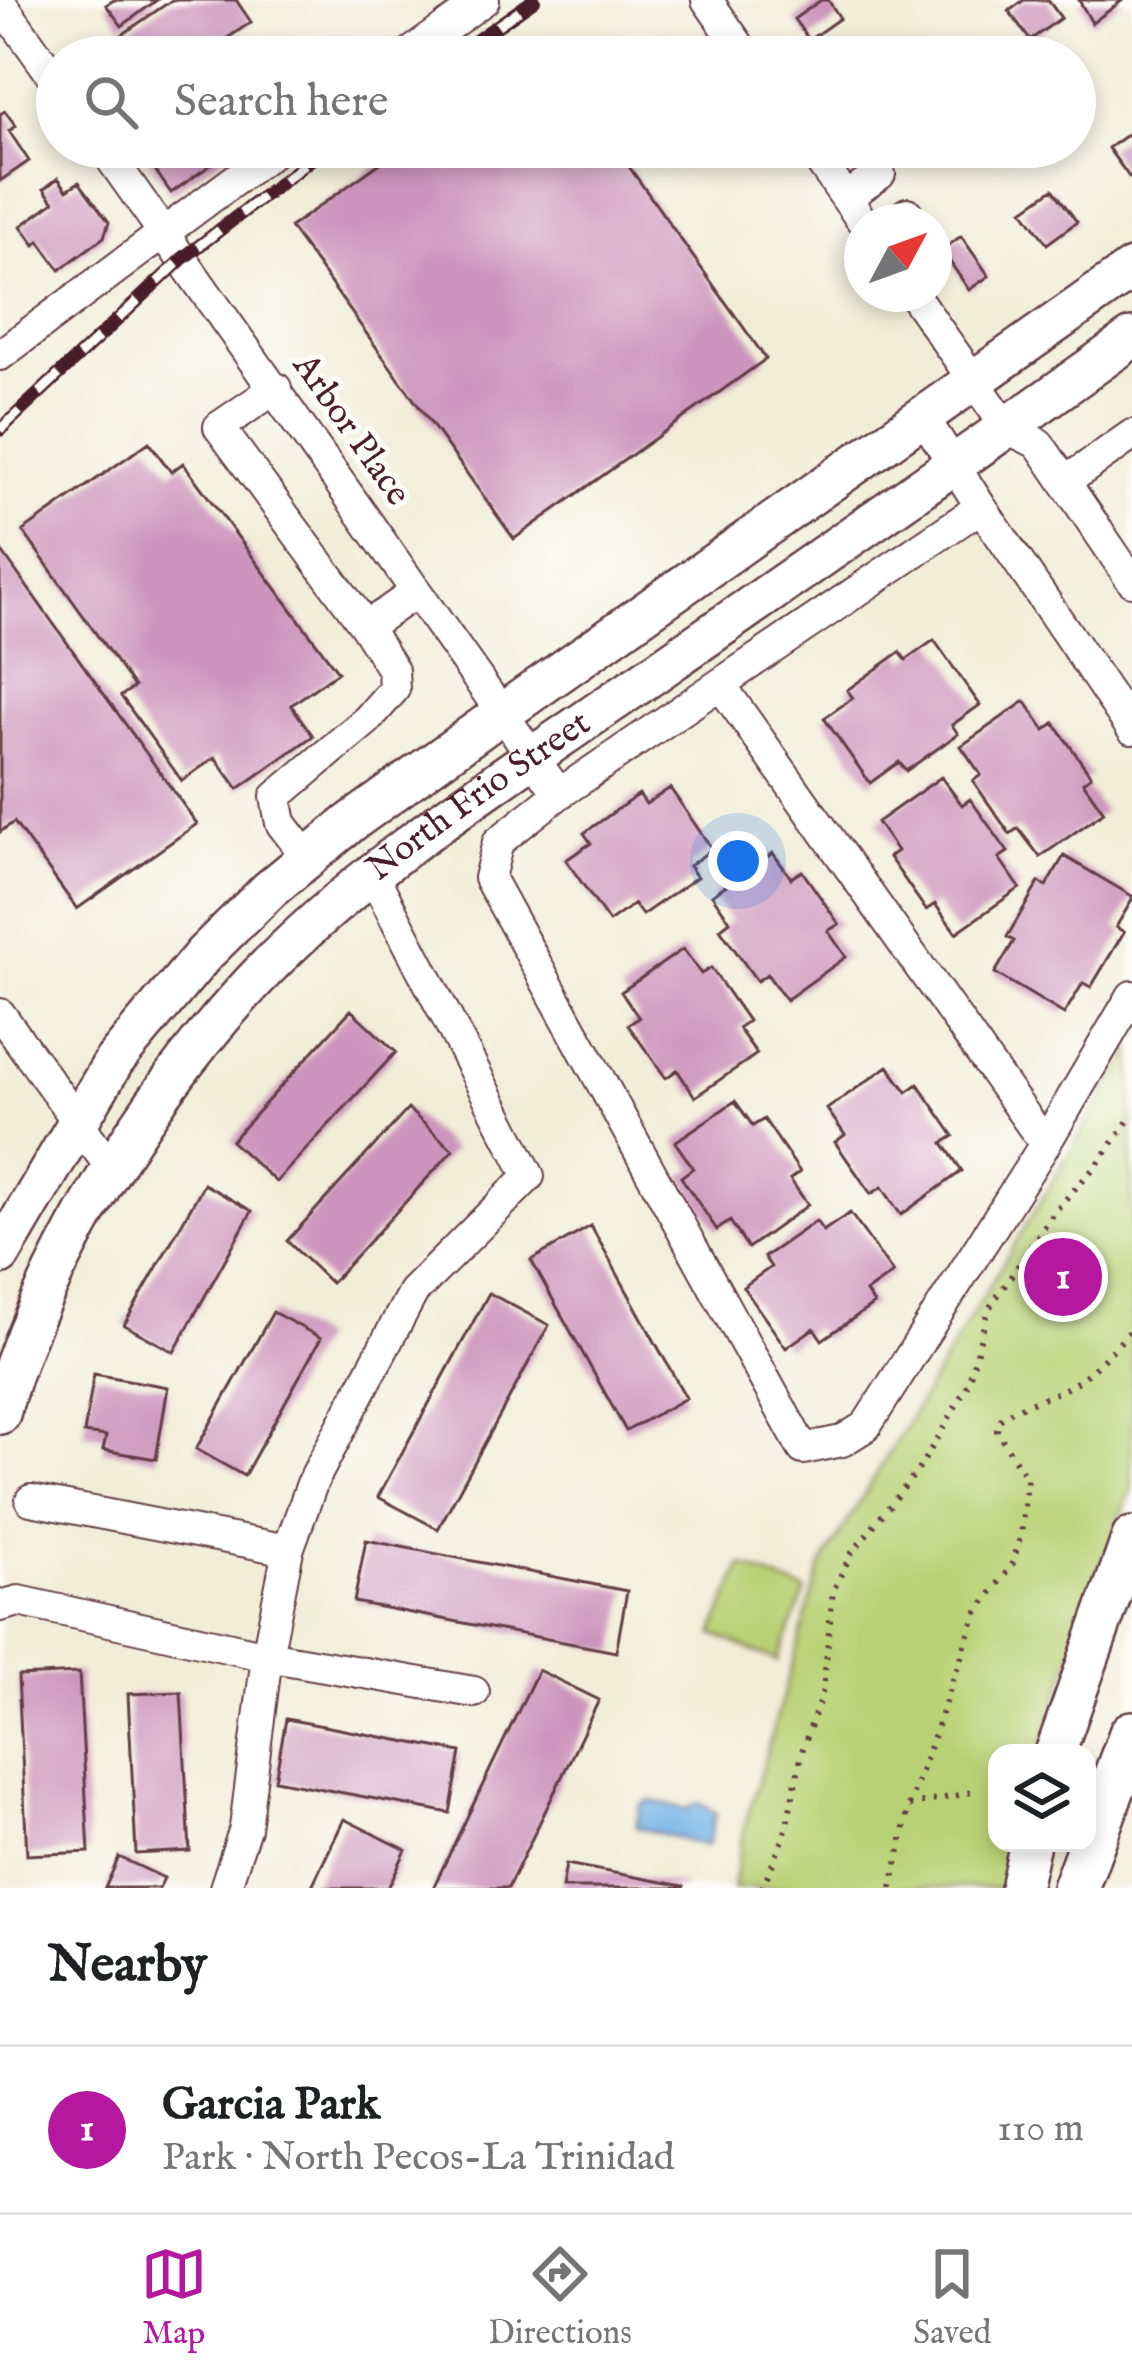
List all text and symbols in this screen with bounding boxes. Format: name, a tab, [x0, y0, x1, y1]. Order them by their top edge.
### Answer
search box	[36, 36, 1096, 168]
icon: search	[78, 69, 144, 135]
text: Search here	[174, 74, 388, 131]
north arrow	[844, 204, 952, 312]
street label: Arbor Place	[281, 344, 420, 515]
street label: North Frio Street	[358, 701, 599, 892]
your location	[708, 831, 768, 891]
pin: 1	[1024, 1232, 1102, 1322]
map controls	[988, 1744, 1096, 1852]
button: layers	[988, 1744, 1096, 1852]
text: Nearby	[48, 1934, 207, 1999]
text: Garcia Park	[162, 2077, 380, 2134]
text: 1	[80, 2105, 94, 2154]
text: 110 m	[997, 2105, 1084, 2154]
text: Park · North Pecos-La Trinidad	[162, 2134, 675, 2183]
tab: Map	[141, 2241, 207, 2355]
tab: Directions	[488, 2241, 632, 2355]
tab: Saved	[913, 2241, 991, 2355]

